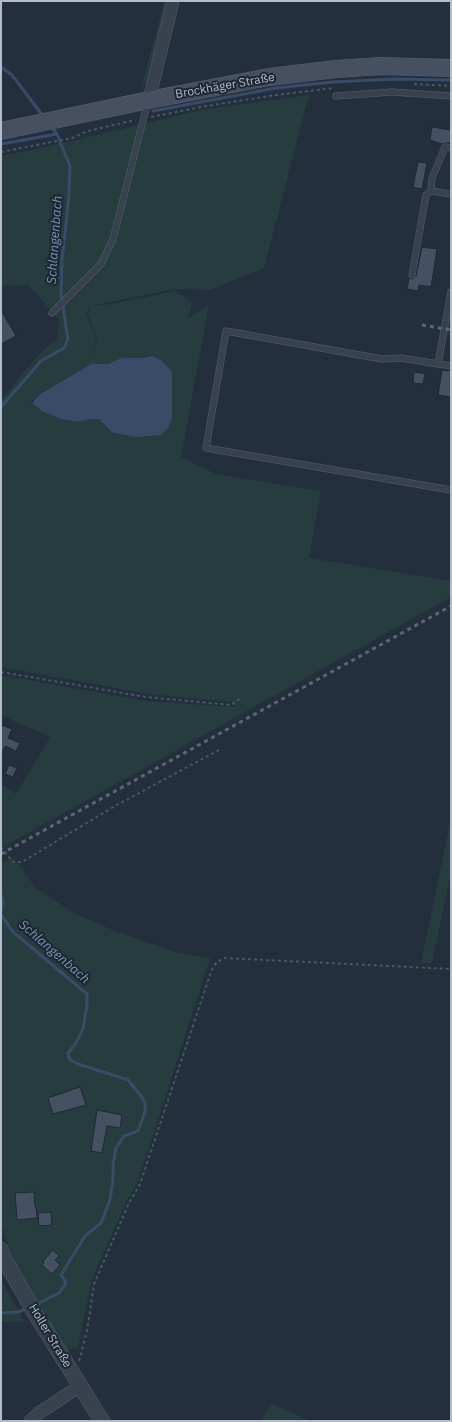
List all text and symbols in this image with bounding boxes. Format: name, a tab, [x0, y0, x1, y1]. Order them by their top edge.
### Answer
street label: Brockhäger Straße	[174, 70, 276, 102]
water label: Schlangenbach	[44, 195, 66, 285]
water label: Schlangenbach	[15, 917, 93, 987]
street label: Holler Straße	[25, 1302, 75, 1370]

